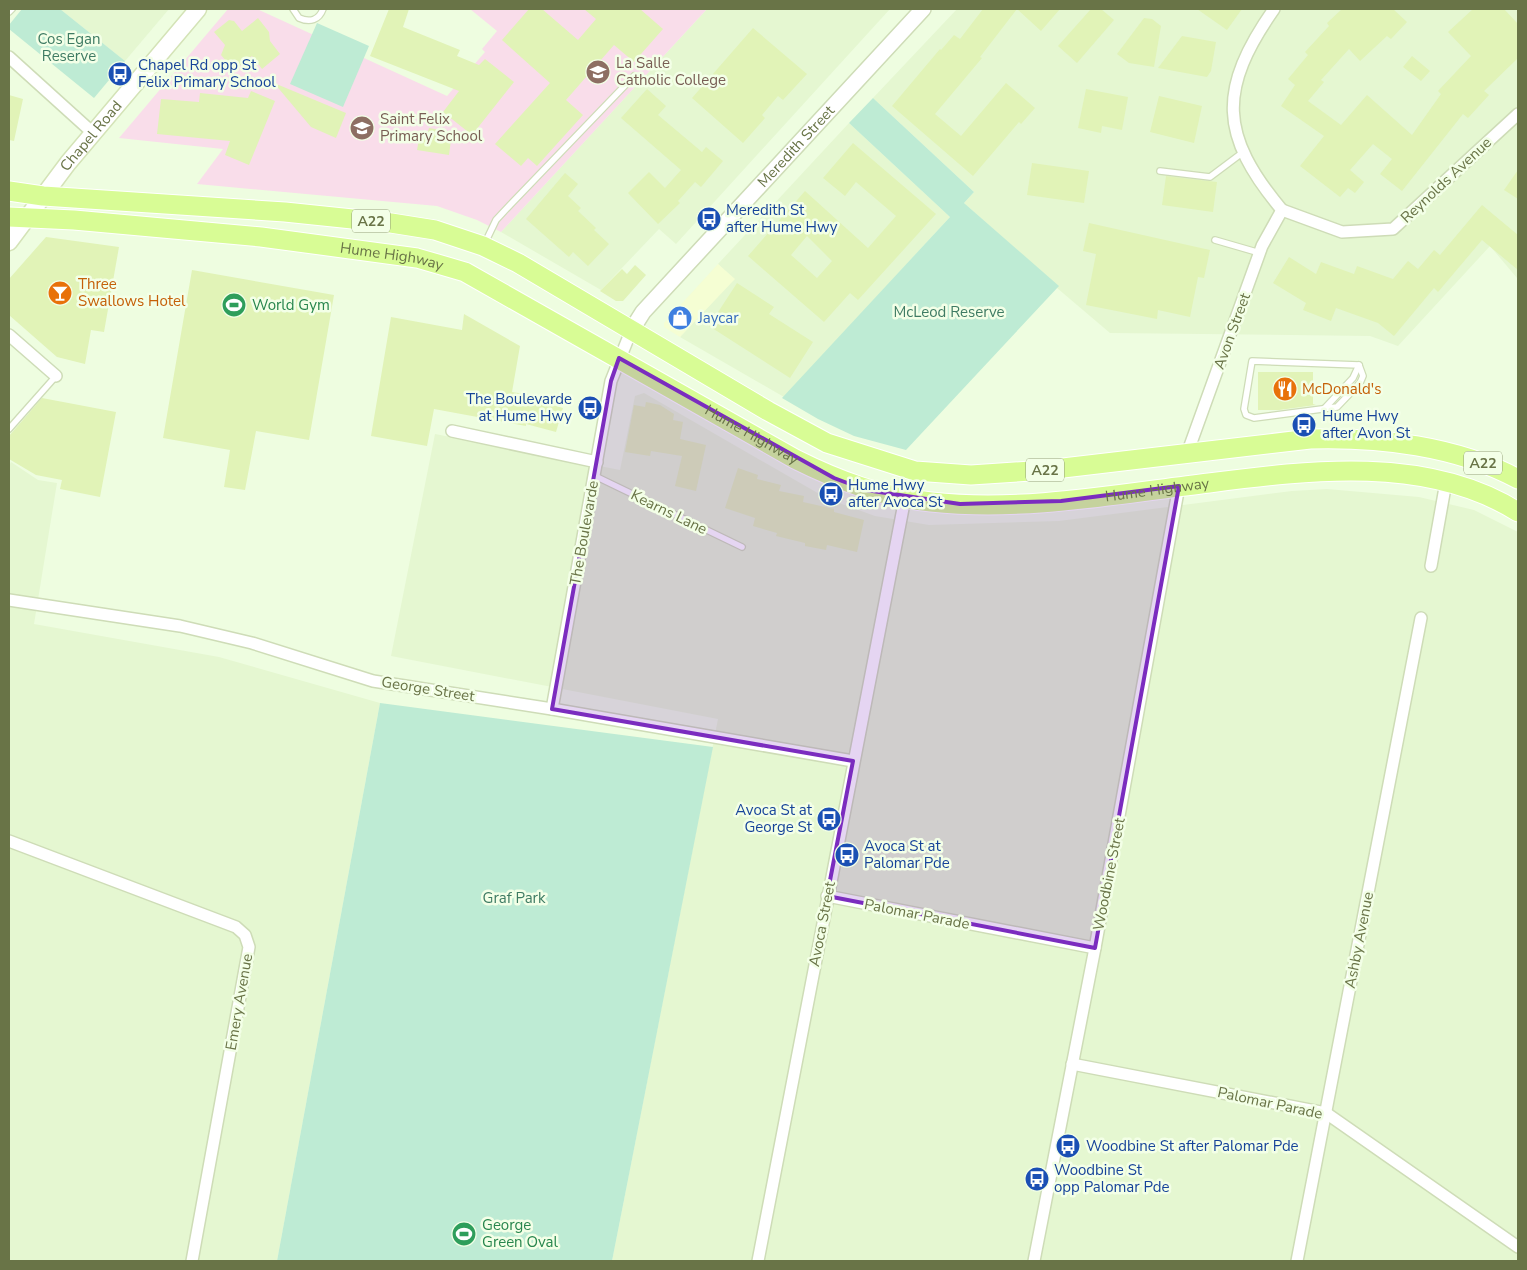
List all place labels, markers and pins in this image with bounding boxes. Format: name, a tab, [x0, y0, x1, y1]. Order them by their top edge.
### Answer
place label: La Salle Catholic College	[616, 53, 726, 90]
place label: Chapel Rd opp St Felix Primary School	[138, 55, 276, 92]
school or university icon: La Salle Catholic College	[585, 59, 611, 85]
bus stop icon: Chapel Rd opp St Felix Primary School	[107, 61, 133, 87]
place label: Saint Felix Primary School	[380, 109, 483, 146]
school or university icon: Saint Felix Primary School	[349, 115, 375, 141]
place label: Meredith St after Hume Hwy	[726, 200, 838, 237]
bus stop icon: Meredith St after Hume Hwy	[696, 206, 722, 232]
place label: Three Swallows Hotel	[78, 274, 186, 311]
bar icon: Three Swallows Hotel	[47, 280, 73, 306]
sports icon: World Gym	[221, 292, 247, 318]
place label: World Gym	[252, 295, 330, 315]
shop icon: Jaycar	[667, 305, 693, 331]
place label: Jaycar	[697, 308, 739, 328]
restaurant icon: McDonald's	[1272, 376, 1298, 402]
place label: McDonald's	[1302, 379, 1381, 399]
place label: The Boulevarde at Hume Hwy	[466, 389, 572, 426]
bus stop icon: The Boulevarde at Hume Hwy	[577, 395, 603, 421]
place label: Hume Hwy after Avon St	[1322, 406, 1411, 443]
bus stop icon: Hume Hwy after Avon St	[1291, 412, 1317, 438]
place label: Hume Hwy after Avoca St	[848, 475, 943, 512]
bus stop icon: Hume Hwy after Avoca St	[818, 481, 844, 507]
place label: Avoca St at George St	[735, 800, 813, 837]
bus stop icon: Avoca St at George St	[816, 806, 842, 832]
place label: Avoca St at Palomar Pde	[864, 836, 950, 873]
bus stop icon: Avoca St at Palomar Pde	[834, 842, 860, 868]
bus stop icon: Woodbine St after Palomar Pde	[1055, 1133, 1081, 1159]
place label: Woodbine St after Palomar Pde	[1086, 1136, 1299, 1156]
place label: Woodbine St opp Palomar Pde	[1054, 1160, 1169, 1197]
bus stop icon: Woodbine St opp Palomar Pde	[1024, 1166, 1050, 1192]
place label: George Green Oval	[482, 1215, 559, 1252]
sports icon: George Green Oval	[451, 1221, 477, 1247]

